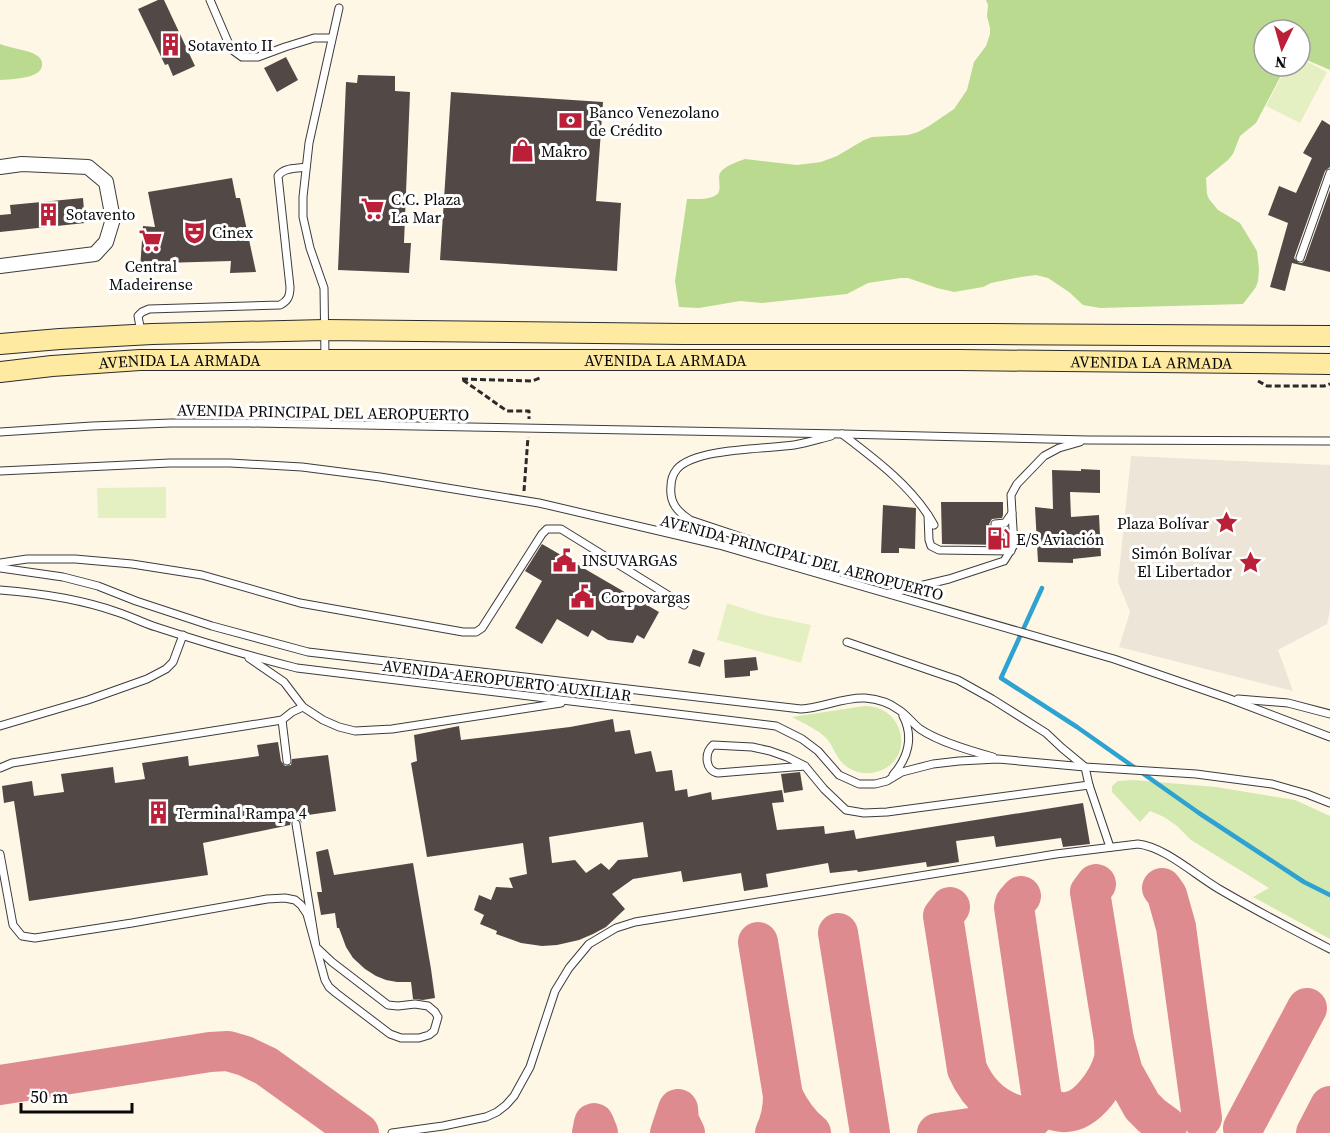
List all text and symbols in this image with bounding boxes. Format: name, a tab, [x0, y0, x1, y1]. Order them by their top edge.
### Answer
north arrow	[1252, 18, 1312, 78]
building icon: Sotavento II	[157, 32, 183, 58]
place label: Sotavento II	[188, 34, 273, 56]
text: N	[1274, 51, 1287, 74]
place label: Banco Venezolano de Crédito	[589, 101, 720, 141]
bank icon: Banco Venezolano de Crédito	[558, 108, 584, 134]
shop icon: Makro	[510, 138, 536, 164]
place label: Makro	[541, 140, 588, 162]
place label: C.C. Plaza La Mar	[391, 188, 462, 228]
supermarket icon: C.C. Plaza La Mar	[360, 195, 386, 221]
building icon: Sotavento	[35, 201, 61, 227]
place label: Sotavento	[66, 203, 136, 225]
theatre icon: Cinex	[181, 219, 207, 245]
place label: Cinex	[212, 221, 254, 243]
supermarket icon: Central Madeirense	[138, 228, 164, 254]
place label: Central Madeirense	[109, 255, 193, 295]
street label: AVENIDA LA ARMADA	[98, 349, 261, 374]
street label: AVENIDA LA ARMADA	[584, 349, 747, 371]
street label: AVENIDA LA ARMADA	[1070, 350, 1233, 374]
street label: AVENIDA PRINCIPAL DEL AEROPUERTO	[177, 398, 469, 426]
street label: AVENIDA PRINCIPAL DEL AEROPUERTO	[658, 509, 946, 605]
place icon: Plaza Bolívar	[1214, 510, 1240, 536]
place label: Plaza Bolívar	[1117, 512, 1209, 534]
fuel station icon: E/S Aviación	[985, 526, 1011, 552]
place label: E/S Aviación	[1016, 528, 1105, 550]
place label: Simón Bolívar El Libertador	[1132, 542, 1232, 582]
public building icon: INSUVARGAS	[551, 547, 577, 573]
place label: INSUVARGAS	[582, 549, 678, 571]
place icon: Simón Bolívar El Libertador	[1237, 549, 1263, 575]
public building icon: Corpovargas	[570, 584, 596, 610]
place label: Corpovargas	[601, 586, 690, 608]
street label: AVENIDA AEROPUERTO AUXILIAR	[381, 654, 633, 706]
building icon: Terminal Rampa 4	[145, 800, 171, 826]
place label: Terminal Rampa 4	[176, 802, 307, 824]
scale bar	[21, 1076, 132, 1114]
text: 50 m	[30, 1084, 68, 1109]

